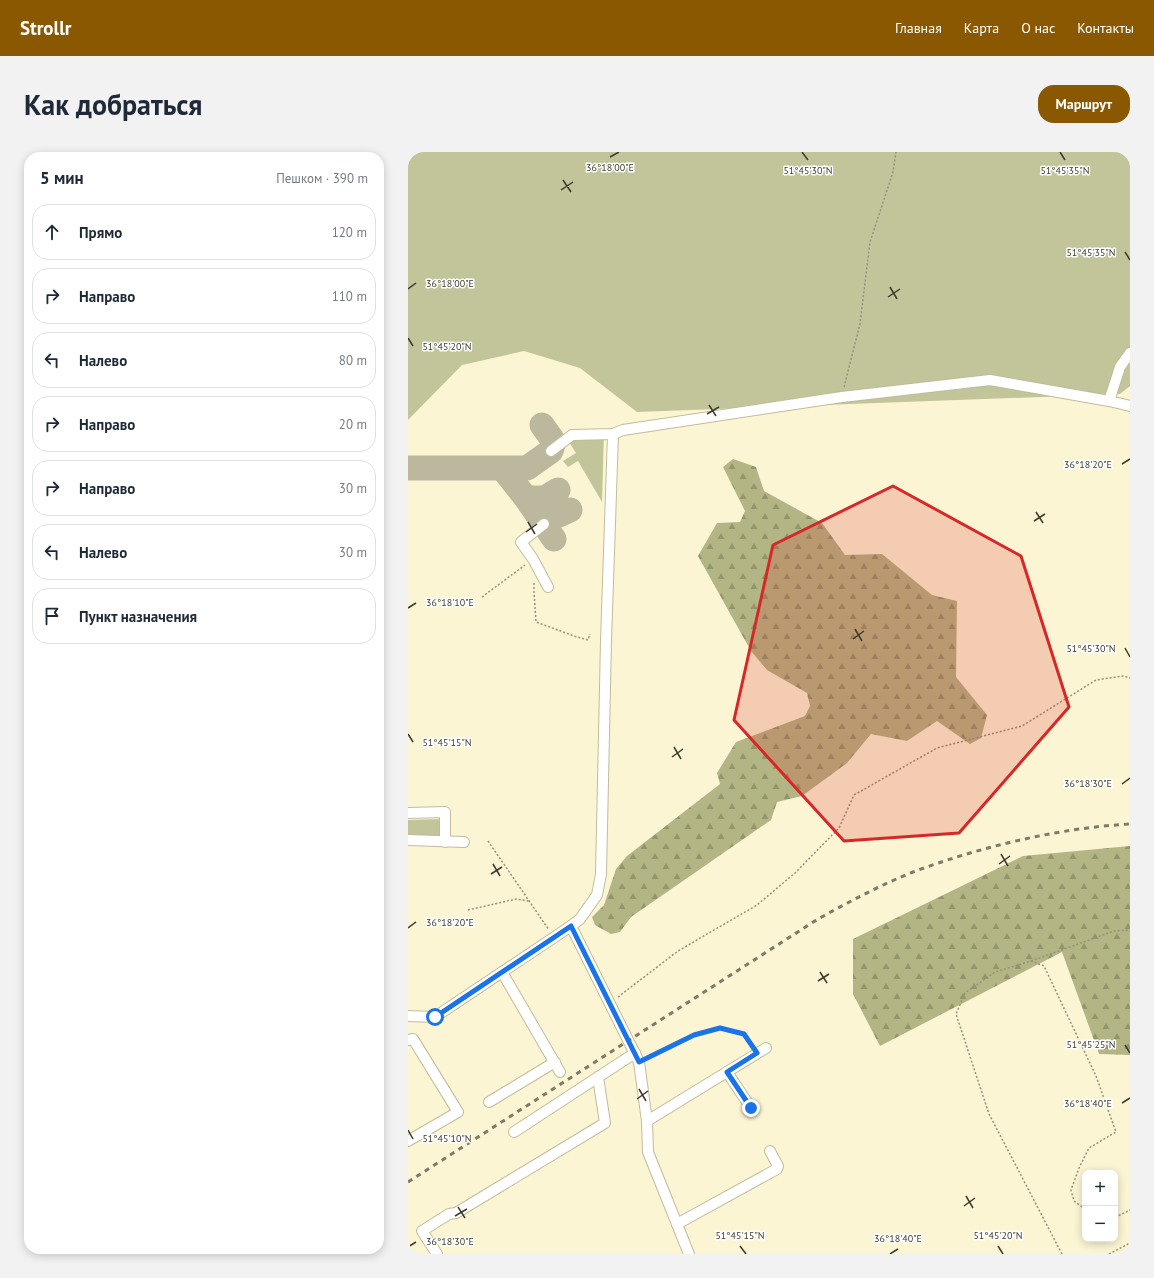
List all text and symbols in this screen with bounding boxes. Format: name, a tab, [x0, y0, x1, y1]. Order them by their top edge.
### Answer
text: Strollr	[20, 16, 71, 40]
text: Главная	[895, 19, 942, 37]
text: Карта	[964, 19, 999, 37]
text: О нас	[1021, 19, 1055, 37]
text: Контакты	[1077, 19, 1134, 37]
button: Маршрут	[1038, 85, 1130, 123]
text: Как добраться	[24, 86, 202, 123]
text: 36°18'00"E	[586, 161, 634, 174]
text: 51°45'30"N	[783, 164, 833, 177]
text: 51°45'35"N	[1040, 164, 1090, 177]
text: 5 мин	[40, 167, 84, 189]
text: Пешком · 390 m	[276, 170, 368, 187]
icon: ahead	[41, 221, 63, 243]
text: Прямо	[79, 223, 122, 242]
text: 120 m	[332, 224, 367, 241]
text: 51°45'35"N	[1066, 246, 1116, 259]
text: 36°18'00"E	[426, 277, 474, 290]
icon: right	[41, 285, 63, 307]
text: Направо	[79, 287, 135, 306]
text: 110 m	[332, 288, 367, 305]
text: 51°45'20"N	[422, 340, 472, 353]
icon: left	[41, 349, 63, 371]
text: Налево	[79, 351, 127, 370]
text: 80 m	[339, 352, 367, 369]
icon: right	[41, 413, 63, 435]
text: Направо	[79, 415, 135, 434]
text: 20 m	[339, 416, 367, 433]
text: 36°18'20"E	[1064, 458, 1112, 471]
icon: right	[41, 477, 63, 499]
text: Направо	[79, 479, 135, 498]
text: 30 m	[339, 480, 367, 497]
icon: left	[41, 541, 63, 563]
text: Налево	[79, 543, 127, 562]
text: 30 m	[339, 544, 367, 561]
text: 36°18'10"E	[426, 596, 474, 609]
icon: arrive	[41, 605, 63, 627]
text: Пункт назначения	[79, 607, 197, 626]
text: 51°45'30"N	[1066, 642, 1116, 655]
text: 51°45'15"N	[422, 736, 472, 749]
text: 36°18'30"E	[1064, 777, 1112, 790]
text: 36°18'20"E	[426, 916, 474, 929]
route start	[426, 1008, 444, 1026]
text: 51°45'25"N	[1066, 1038, 1116, 1051]
text: 36°18'40"E	[1064, 1097, 1112, 1110]
route end	[742, 1099, 760, 1117]
text: 51°45'10"N	[422, 1132, 472, 1145]
map controls	[1082, 1170, 1118, 1242]
button: +	[1082, 1170, 1118, 1206]
button: −	[1082, 1206, 1118, 1242]
text: 51°45'15"N	[715, 1229, 765, 1242]
text: 51°45'20"N	[973, 1229, 1023, 1242]
text: 36°18'40"E	[874, 1232, 922, 1245]
text: 36°18'30"E	[426, 1235, 474, 1248]

